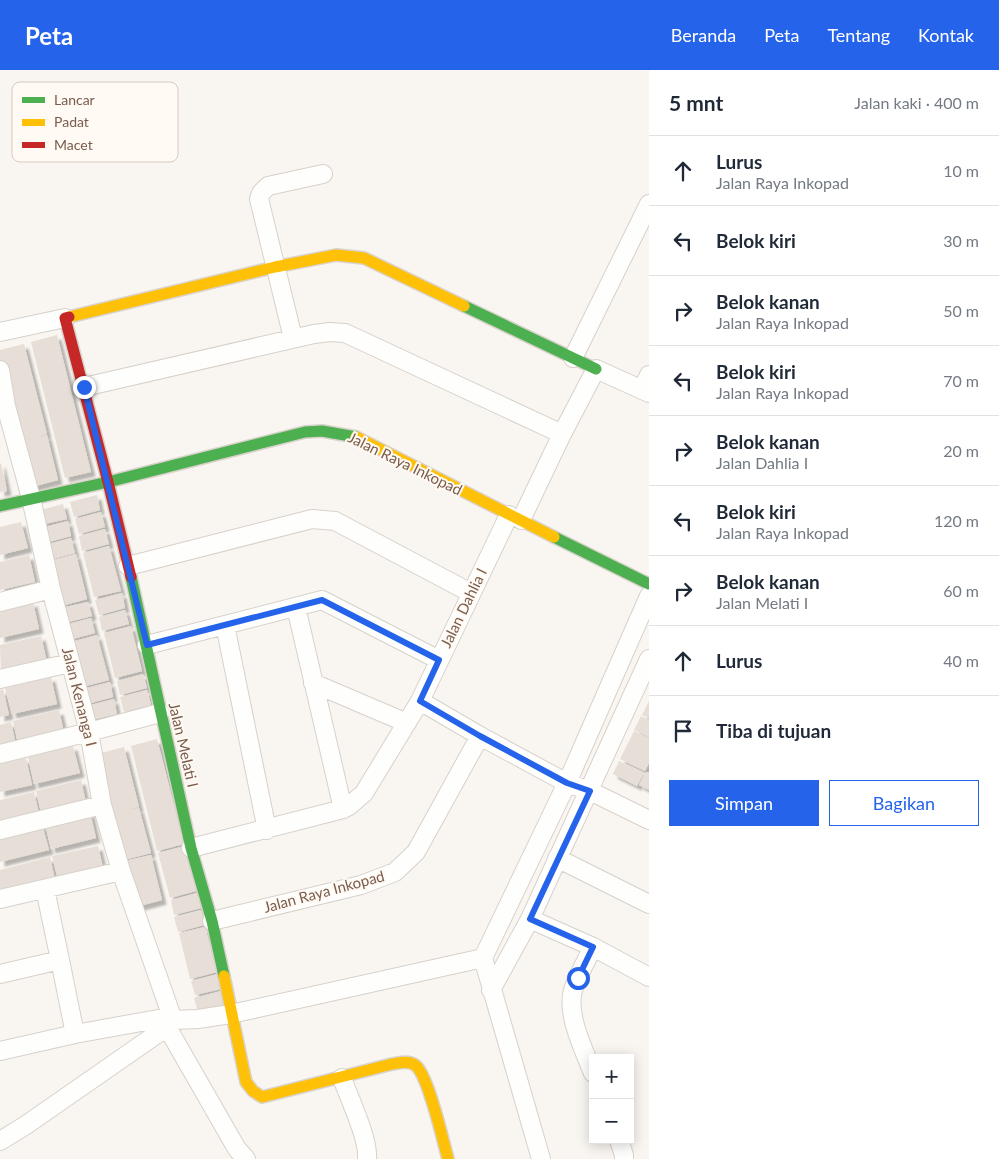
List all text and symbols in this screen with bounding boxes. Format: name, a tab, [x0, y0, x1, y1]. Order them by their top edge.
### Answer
text: Peta	[25, 21, 73, 50]
text: Beranda	[671, 24, 736, 46]
text: Peta	[764, 24, 799, 46]
text: Tentang	[827, 24, 890, 46]
text: Kontak	[918, 24, 974, 46]
legend	[12, 82, 178, 162]
text: 5 mnt	[669, 90, 723, 115]
text: Lancar	[54, 91, 95, 108]
text: Jalan kaki · 400 m	[854, 93, 979, 112]
text: Padat	[54, 113, 89, 130]
text: Macet	[54, 136, 93, 153]
text: Lurus	[716, 150, 762, 173]
icon: ahead	[669, 157, 697, 185]
text: 10 m	[943, 161, 979, 180]
text: Jalan Raya Inkopad	[716, 173, 849, 192]
icon: left	[669, 227, 697, 255]
text: Belok kiri	[716, 229, 796, 252]
text: 30 m	[943, 231, 979, 250]
text: Belok kanan	[716, 290, 820, 313]
icon: right	[669, 297, 697, 325]
text: 50 m	[943, 301, 979, 320]
text: Jalan Raya Inkopad	[716, 313, 849, 332]
text: Belok kiri	[716, 360, 796, 383]
icon: left	[669, 367, 697, 395]
text: 70 m	[943, 371, 979, 390]
route end	[73, 376, 96, 399]
text: Jalan Raya Inkopad	[716, 383, 849, 402]
street label: Jalan Raya Inkopad	[346, 428, 465, 498]
text: Belok kanan	[716, 430, 820, 453]
icon: right	[669, 437, 697, 465]
text: 20 m	[943, 441, 979, 460]
text: Jalan Dahlia I	[716, 453, 808, 472]
text: Belok kiri	[716, 500, 796, 523]
icon: left	[669, 507, 697, 535]
text: 120 m	[934, 511, 979, 530]
text: Jalan Raya Inkopad	[716, 523, 849, 542]
street label: Jalan Dahlia I	[436, 565, 490, 650]
text: Belok kanan	[716, 570, 820, 593]
icon: right	[669, 577, 697, 605]
text: 60 m	[943, 581, 979, 600]
text: Jalan Melati I	[716, 593, 808, 612]
street label: Jalan Kenanga I	[59, 645, 101, 748]
icon: ahead	[669, 647, 697, 675]
text: Lurus	[716, 649, 762, 672]
text: 40 m	[943, 651, 979, 670]
street label: Jalan Melati I	[165, 701, 202, 789]
icon: arrive	[669, 717, 697, 745]
text: Tiba di tujuan	[716, 719, 831, 742]
button: Simpan	[669, 780, 819, 826]
button: Bagikan	[829, 780, 979, 826]
street label: Jalan Raya Inkopad	[261, 866, 386, 916]
route start	[567, 967, 590, 990]
map controls	[589, 1054, 634, 1144]
button: +	[589, 1054, 634, 1099]
button: −	[589, 1099, 634, 1144]

